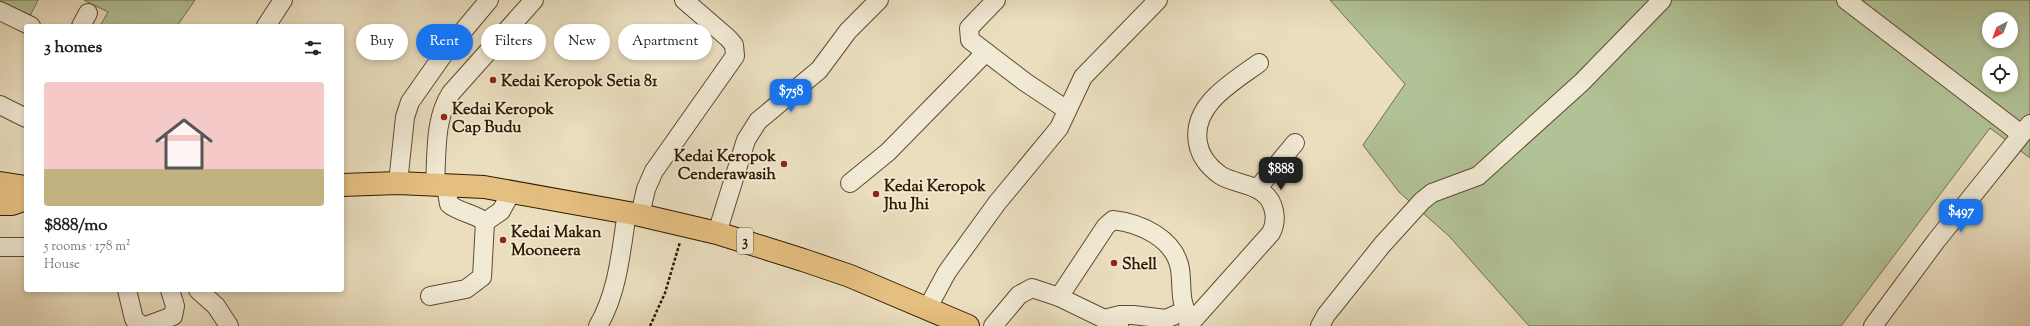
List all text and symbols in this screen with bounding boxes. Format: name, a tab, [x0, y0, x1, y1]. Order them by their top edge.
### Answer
north arrow	[1982, 12, 2018, 48]
map controls	[1982, 12, 2018, 92]
chip: Buy	[356, 24, 408, 60]
chip: Rent	[416, 24, 473, 60]
chip: Filters	[481, 24, 546, 60]
chip: New	[554, 24, 610, 60]
chip: Apartment	[618, 24, 712, 60]
text: 3 homes	[44, 36, 102, 60]
icon: filters	[302, 37, 324, 59]
button: locate	[1982, 56, 2018, 92]
place label: Kedai Keropok Setia 81	[501, 71, 658, 94]
marker: Kedai Keropok Setia 81	[488, 75, 498, 85]
pin: $758	[767, 79, 815, 113]
text: $758	[779, 83, 803, 101]
place label: Kedai Keropok Cap Budu	[452, 99, 554, 140]
icon: home	[148, 108, 220, 180]
marker: Kedai Keropok Cap Budu	[439, 112, 449, 122]
place label: Kedai Keropok Cenderawasih	[674, 146, 777, 187]
pin: $888	[1257, 157, 1305, 191]
marker: Kedai Keropok Cenderawasih	[779, 159, 789, 169]
text: $888	[1268, 161, 1294, 179]
place label: Kedai Keropok Jhu Jhi	[882, 176, 986, 217]
marker: Kedai Keropok Jhu Jhi	[871, 189, 881, 199]
pin: $497	[1937, 199, 1985, 233]
text: $497	[1948, 203, 1974, 221]
text: $888/mo	[44, 214, 107, 238]
place label: Kedai Makan Mooneera	[511, 222, 602, 263]
road number: 3	[737, 228, 753, 254]
marker: Kedai Makan Mooneera	[498, 235, 508, 245]
text: 5 rooms · 178 m²	[44, 238, 130, 256]
place label: Shell	[1122, 254, 1158, 277]
text: House	[44, 256, 80, 274]
marker: Shell	[1109, 258, 1119, 268]

